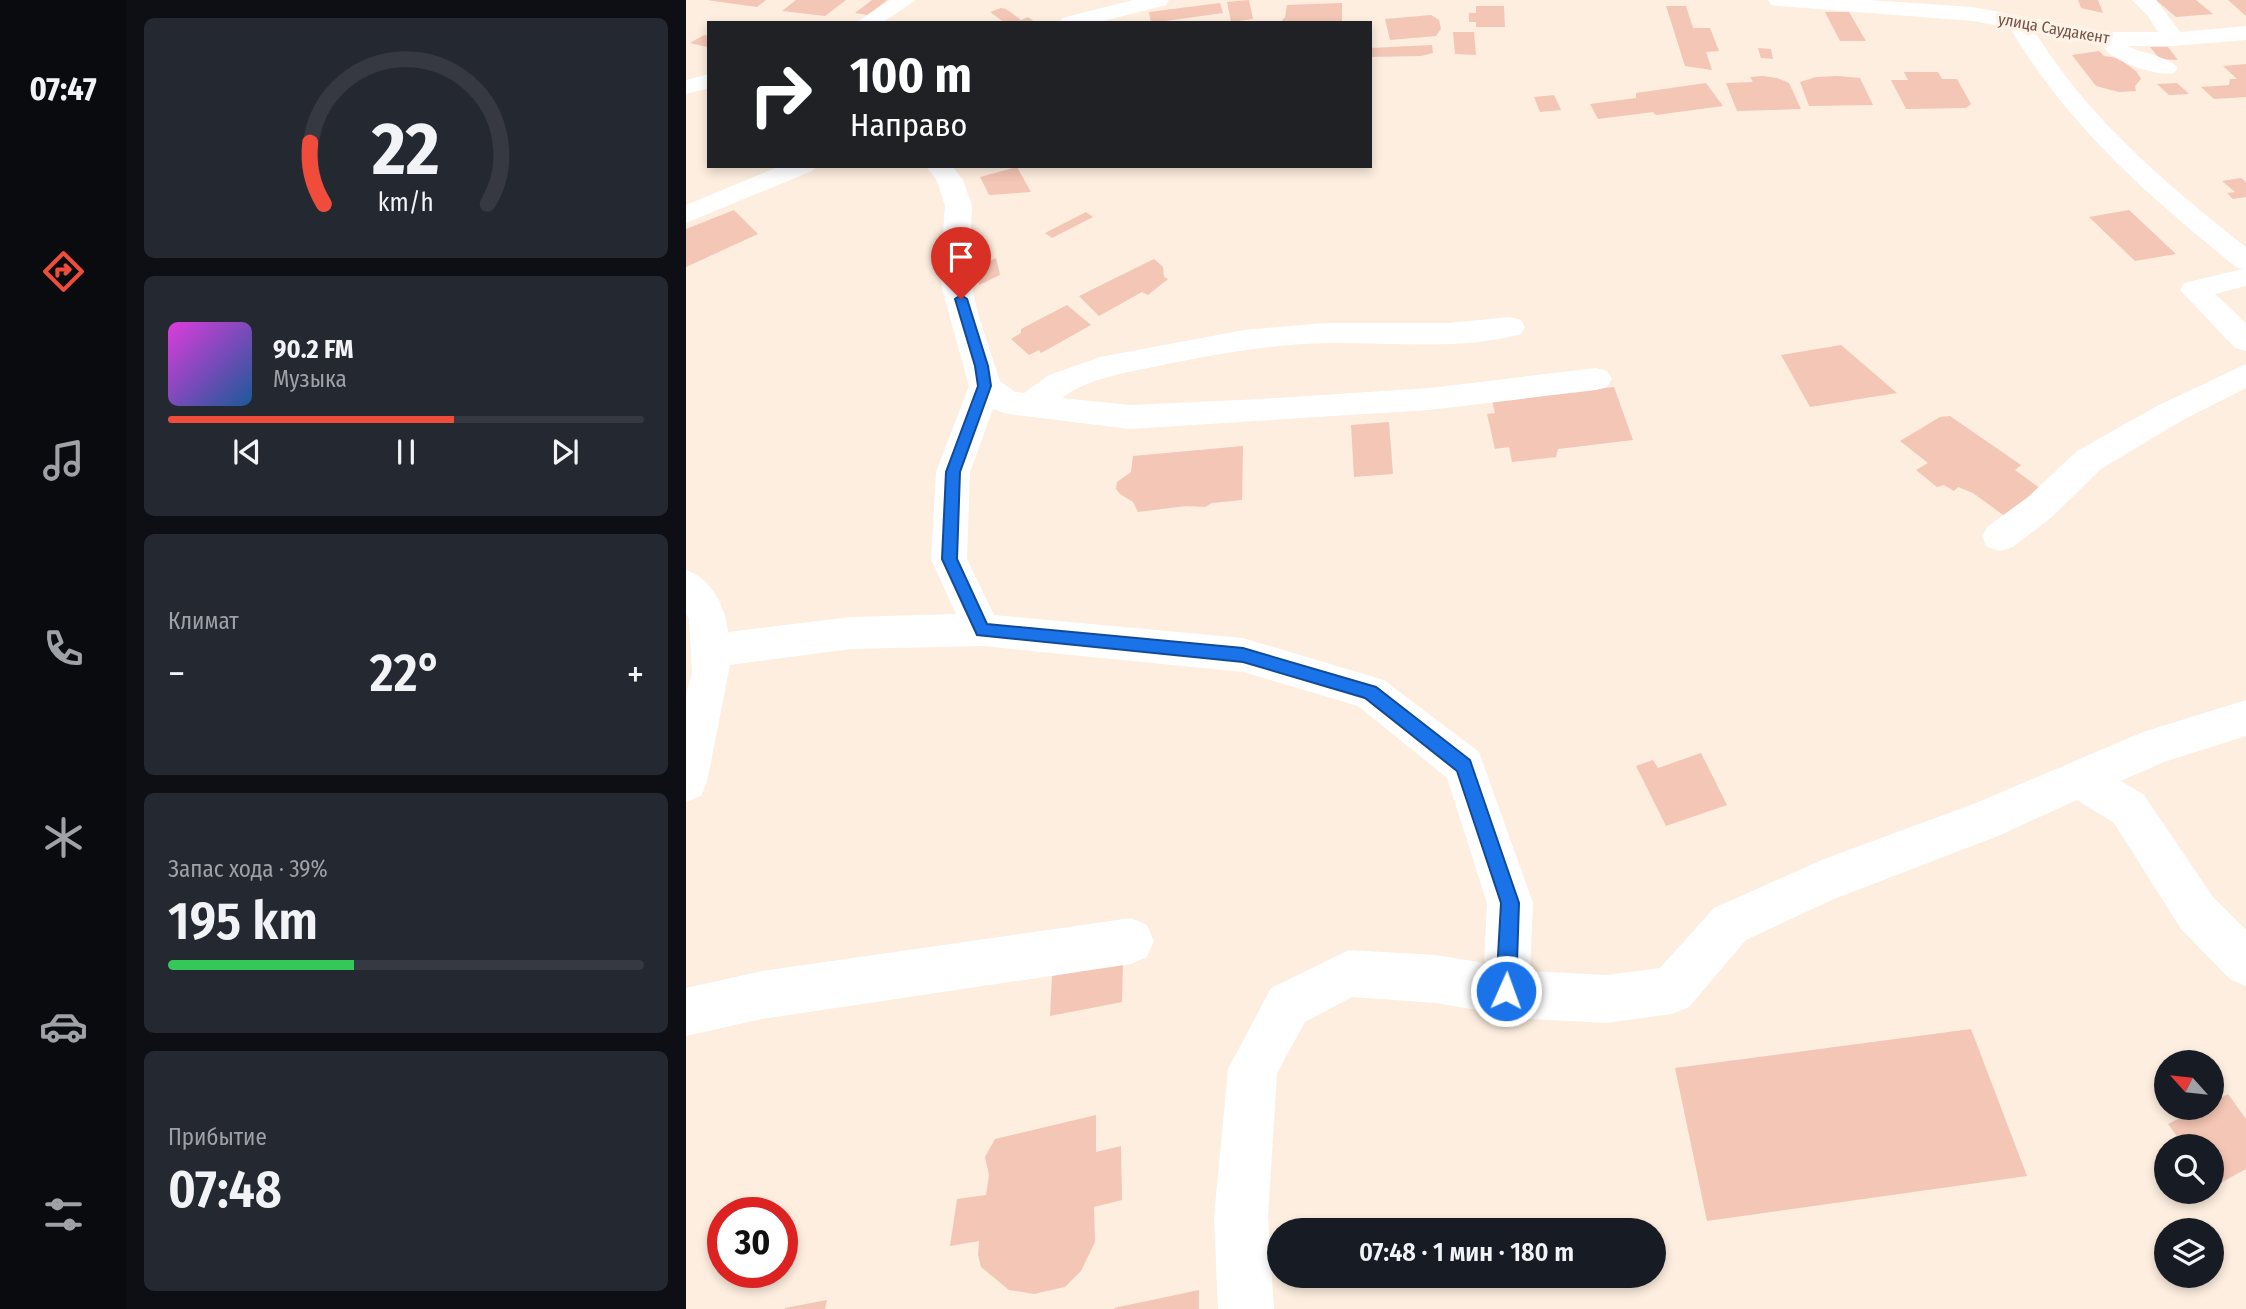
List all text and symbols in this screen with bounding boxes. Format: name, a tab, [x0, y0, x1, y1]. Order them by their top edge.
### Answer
street label: улица Саудакент	[1997, 9, 2111, 48]
text: 100 m	[850, 46, 972, 105]
icon: right	[735, 49, 826, 140]
text: 07:47	[29, 70, 97, 108]
text: 22	[371, 106, 440, 193]
text: Направо	[850, 106, 967, 144]
text: km/h	[378, 188, 434, 218]
pin	[931, 227, 991, 299]
icon: arrive	[942, 238, 980, 276]
icon: directions	[39, 247, 88, 296]
text: 90.2 FM	[273, 334, 354, 365]
text: Музыка	[273, 365, 347, 393]
icon: previous	[228, 433, 266, 471]
icon: pause	[387, 433, 425, 471]
icon: next	[546, 433, 584, 471]
icon: music	[39, 436, 88, 485]
text: Климат	[168, 607, 239, 635]
icon: phone	[39, 624, 88, 673]
text: 22°	[370, 642, 442, 705]
text: −	[168, 651, 185, 697]
text: +	[627, 651, 644, 697]
icon: climate	[39, 813, 88, 862]
text: Запас хода · 39%	[168, 855, 328, 883]
text: 195 km	[168, 890, 318, 953]
position arrow	[1469, 954, 1543, 1028]
icon: car	[39, 1002, 88, 1051]
north arrow	[2154, 1050, 2224, 1120]
map controls	[2154, 1050, 2224, 1288]
text: Прибытие	[168, 1123, 267, 1151]
button: search	[2154, 1134, 2224, 1204]
text: 07:48	[168, 1158, 282, 1221]
icon: filters	[39, 1190, 88, 1239]
speed limit sign: 30	[707, 1197, 798, 1288]
button: layers	[2154, 1218, 2224, 1288]
text: 07:48 · 1 мин · 180 m	[1359, 1237, 1574, 1268]

